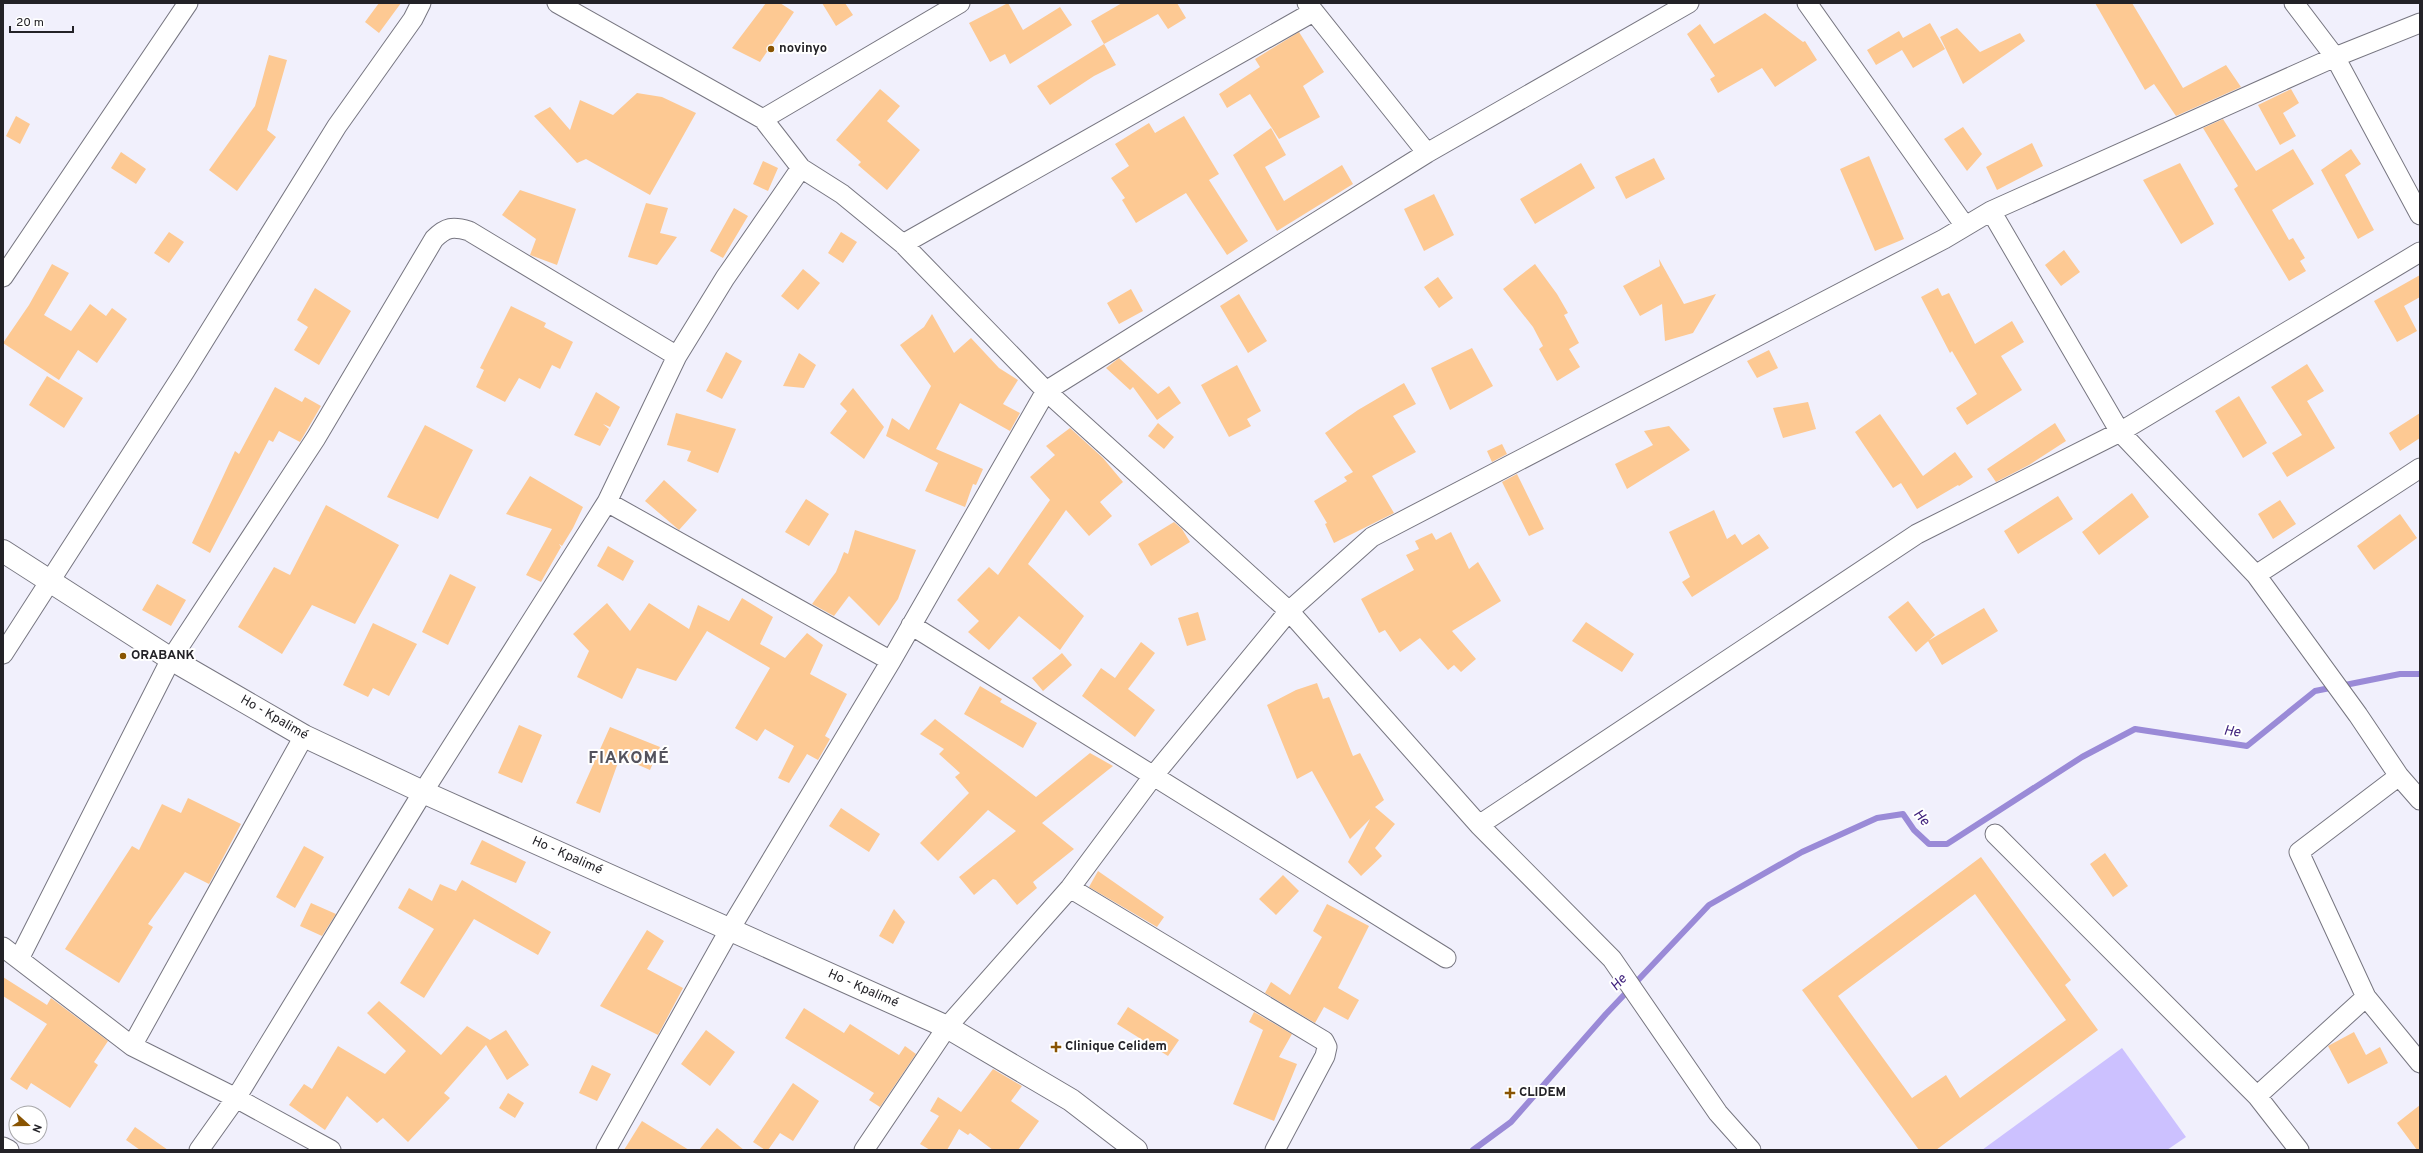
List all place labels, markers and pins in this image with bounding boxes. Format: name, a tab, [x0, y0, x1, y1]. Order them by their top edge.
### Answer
place label: novinyo	[779, 41, 827, 57]
marker: novinyo	[766, 44, 776, 54]
place label: ORABANK	[131, 648, 195, 664]
marker: ORABANK	[118, 651, 128, 661]
place label: Clinique Celidem	[1065, 1039, 1167, 1055]
marker: Clinique Celidem	[1050, 1041, 1062, 1053]
place label: CLIDEM	[1519, 1085, 1566, 1101]
marker: CLIDEM	[1504, 1087, 1516, 1099]

